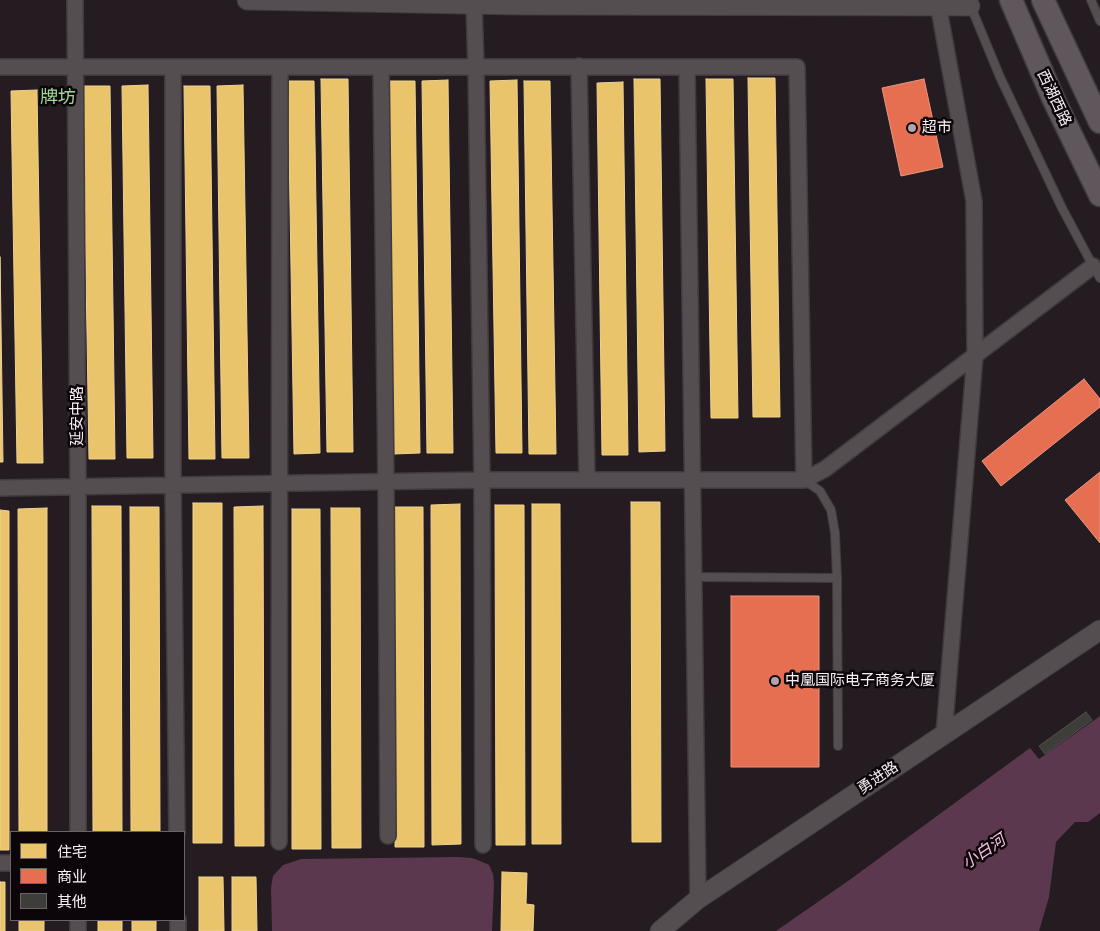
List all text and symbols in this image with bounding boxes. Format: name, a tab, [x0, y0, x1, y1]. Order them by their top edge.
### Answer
street label: 西湖西路	[1033, 67, 1075, 129]
district label: 牌坊	[40, 87, 76, 109]
place label: 超市	[922, 119, 952, 137]
marker: 超市	[906, 122, 918, 134]
street label: 延安中路	[69, 386, 87, 446]
place label: 中凰国际电子商务大厦	[785, 672, 935, 690]
marker: 中凰国际电子商务大厦	[769, 675, 781, 687]
street label: 勇进路	[854, 758, 902, 798]
legend	[10, 831, 185, 921]
water label: 小白河	[959, 831, 1009, 873]
text: 住宅	[57, 843, 87, 861]
text: 商业	[57, 868, 87, 886]
text: 其他	[57, 893, 87, 911]

